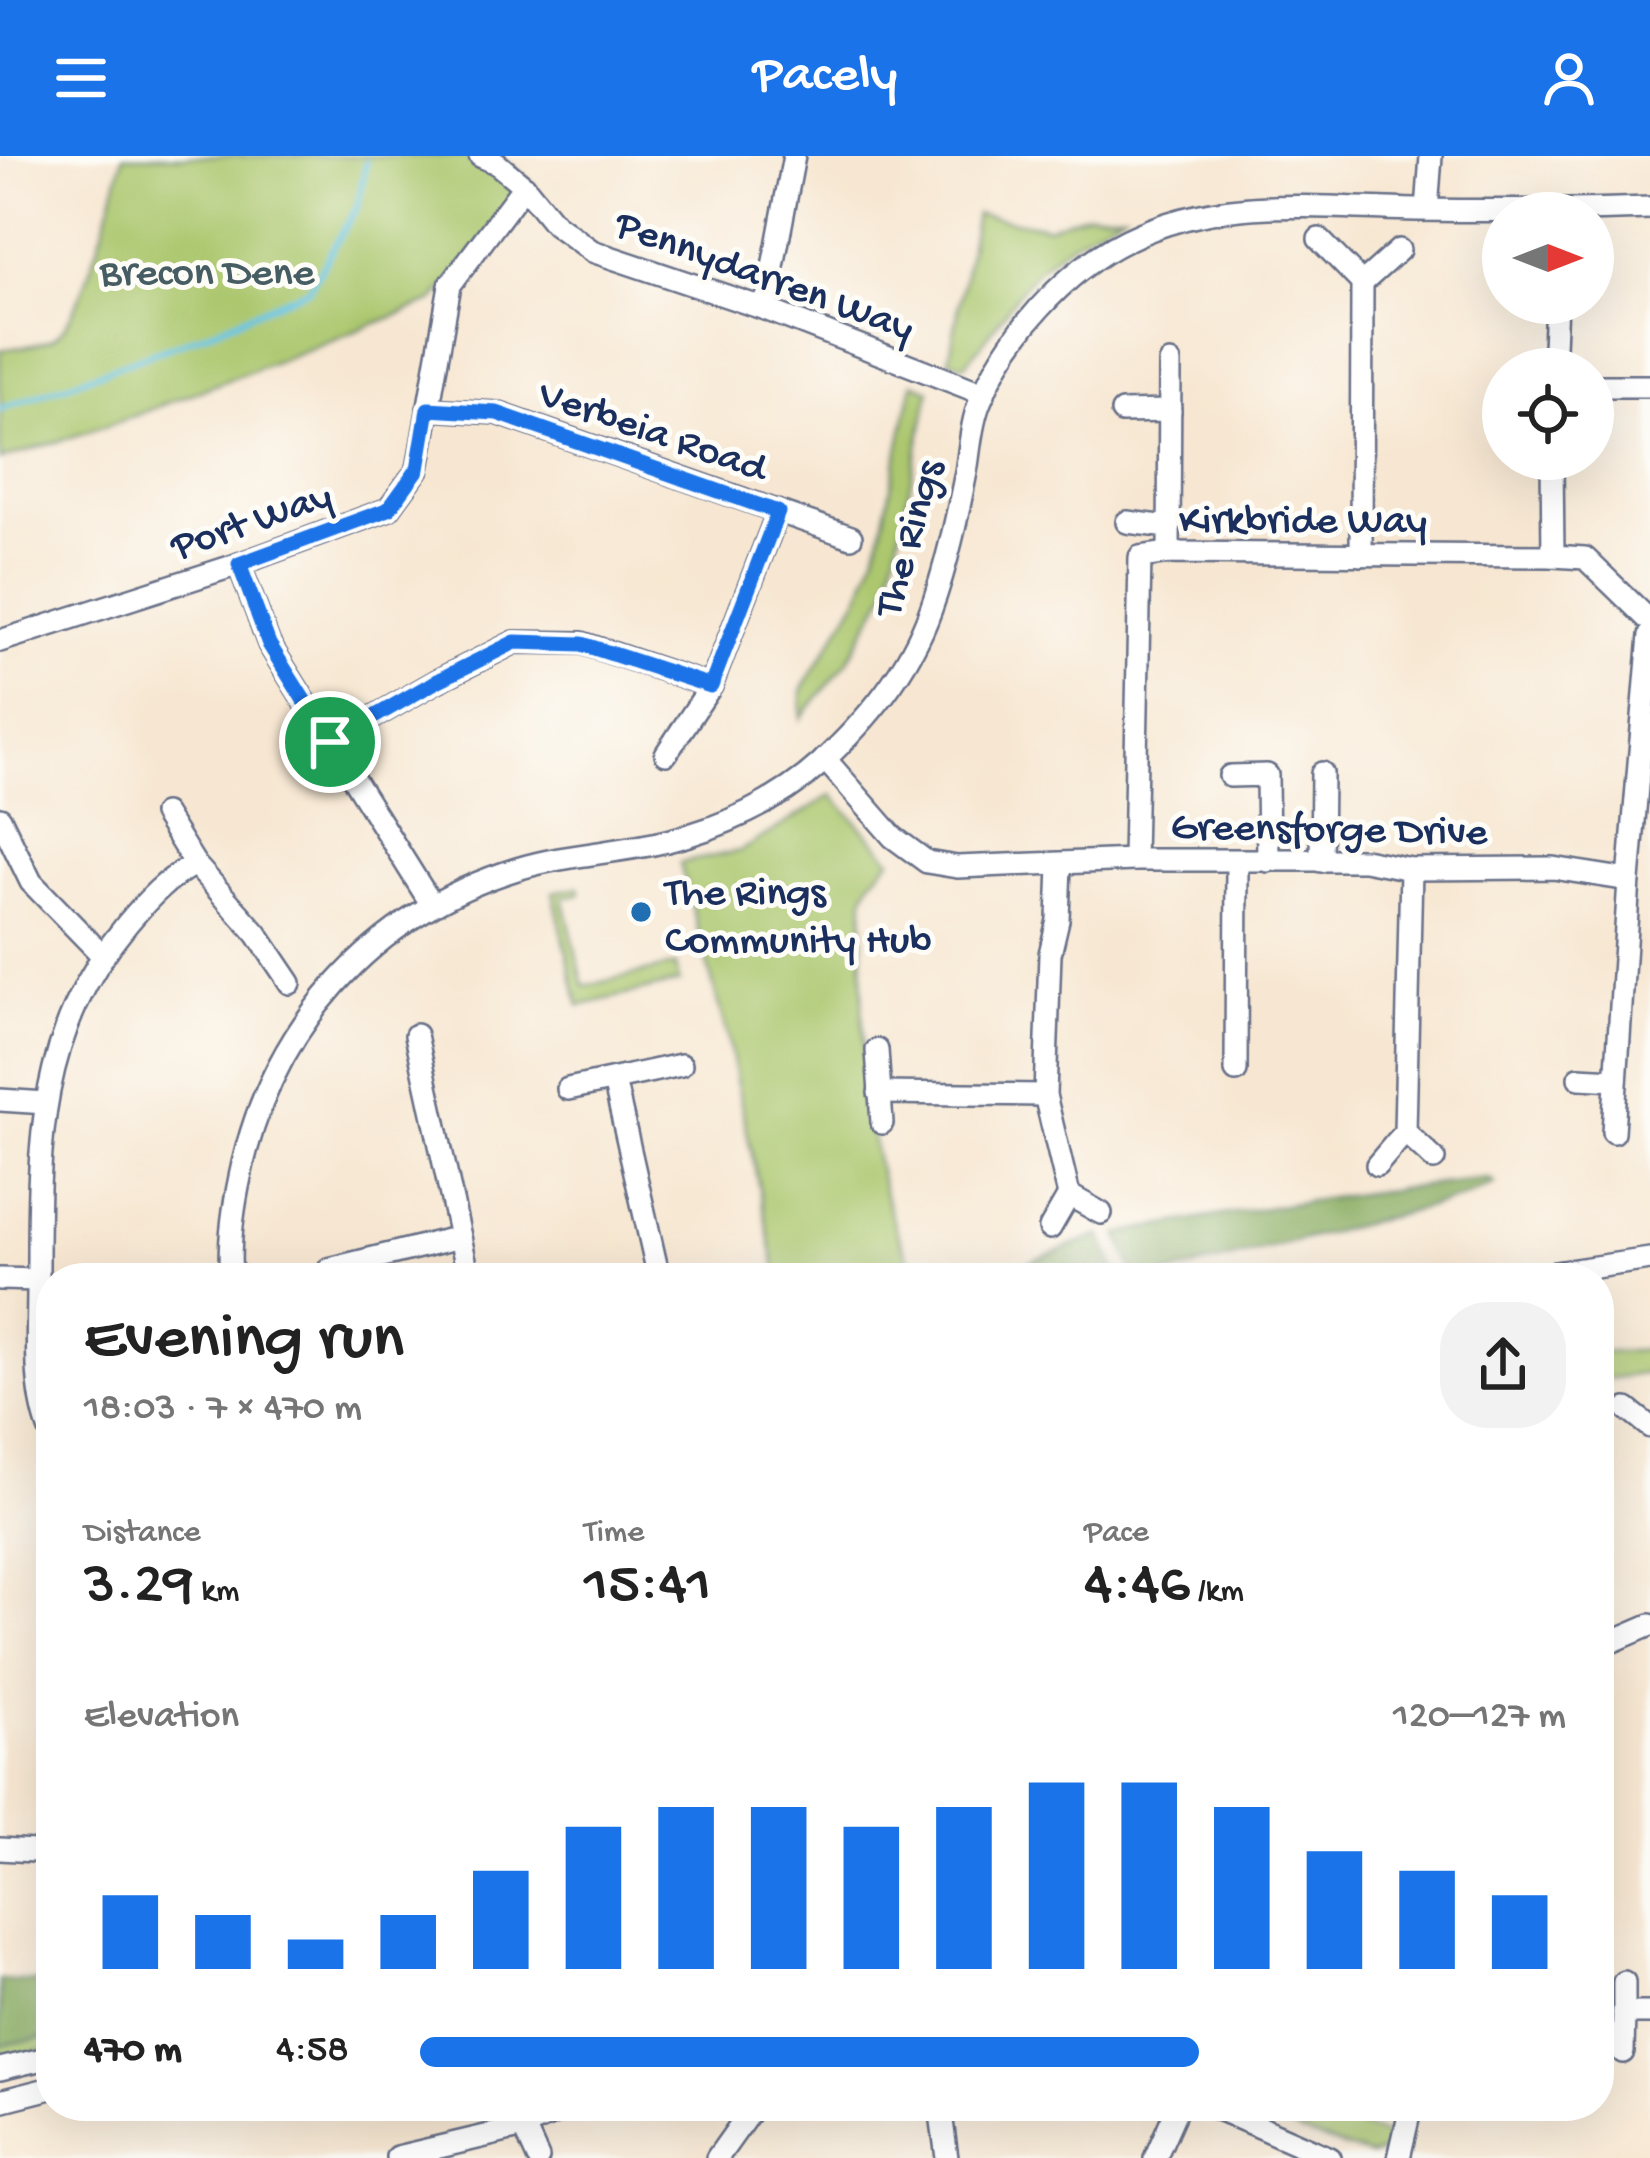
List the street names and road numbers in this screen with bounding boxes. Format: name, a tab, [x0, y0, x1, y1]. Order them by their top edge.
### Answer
street label: Pennydarren Way	[605, 202, 920, 356]
street label: Verbeia Road	[530, 372, 775, 497]
street label: The Rings	[866, 454, 958, 625]
street label: Port Way	[164, 474, 339, 575]
street label: Kirkbride Way	[1179, 499, 1427, 548]
street label: Greensforge Drive	[1170, 805, 1489, 860]

